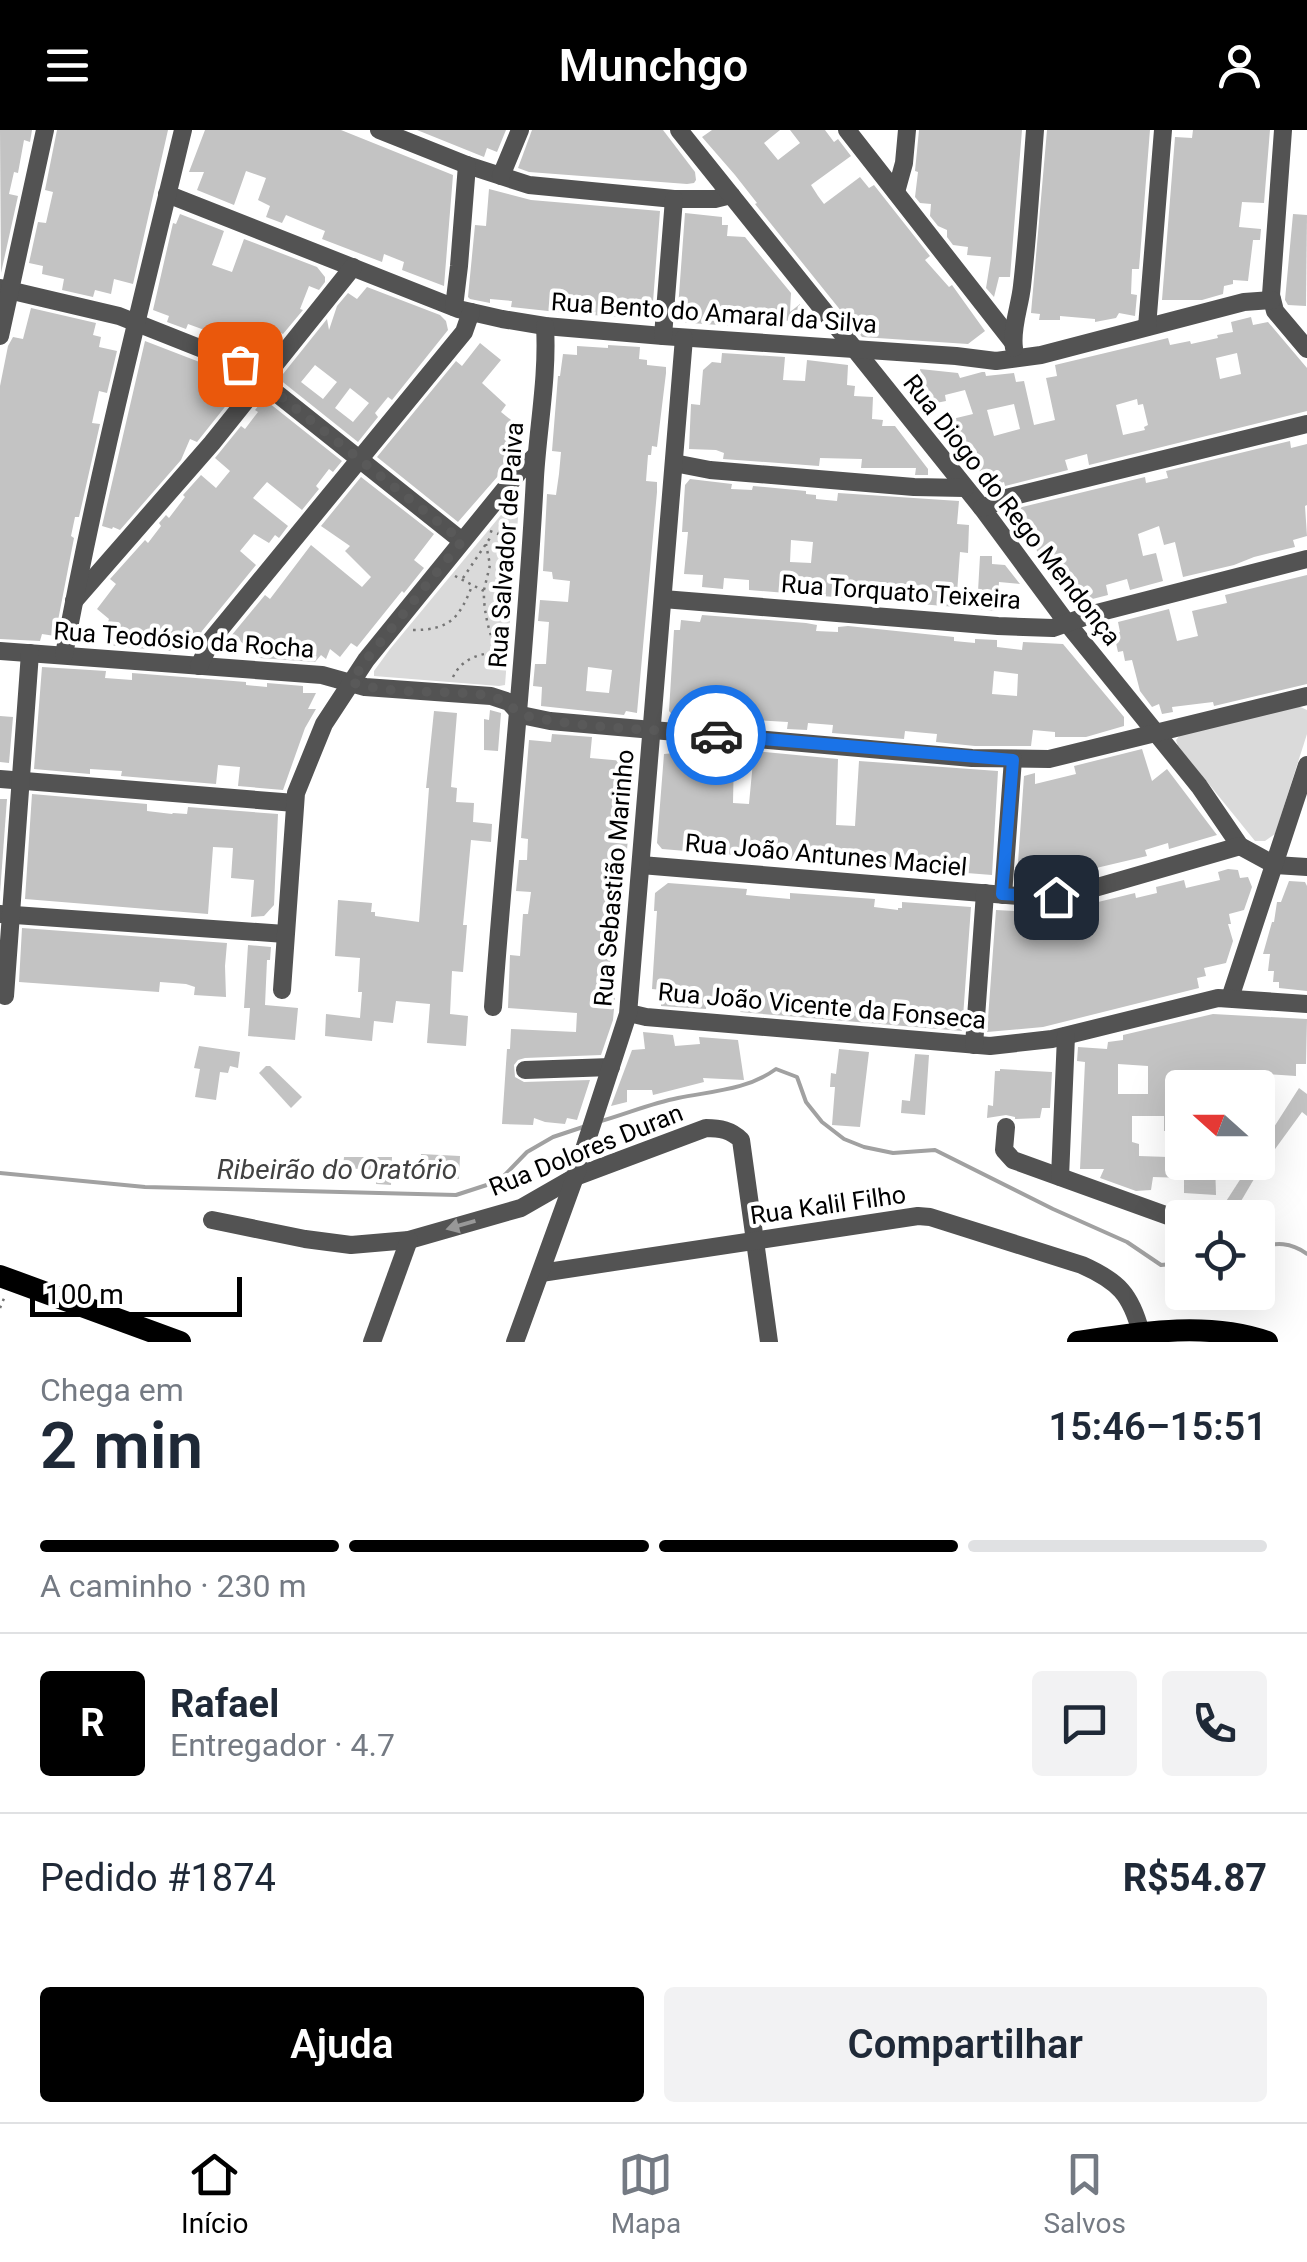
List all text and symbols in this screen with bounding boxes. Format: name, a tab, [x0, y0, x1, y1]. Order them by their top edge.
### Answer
icon: menu	[40, 38, 95, 93]
icon: person	[1212, 38, 1267, 93]
text: Munchgo	[559, 39, 748, 92]
street label: Rua Bento do Amaral da Silva	[550, 287, 878, 339]
pin	[198, 322, 283, 407]
icon: bag	[213, 337, 268, 392]
street label: Rua Diogo do Rego Mendonça	[897, 369, 1127, 651]
street label: Rua Salvador de Paiva	[483, 421, 529, 669]
street label: Rua Torquato Teixeira	[780, 569, 1022, 615]
street label: Rua Teodósio da Rocha	[53, 616, 315, 664]
courier	[666, 685, 766, 785]
icon: car	[689, 708, 744, 763]
street label: Rua Sebastião Marinho	[588, 748, 640, 1008]
street label: Rua João Antunes Maciel	[684, 828, 968, 882]
pin	[1014, 855, 1099, 940]
icon: home	[1029, 870, 1084, 925]
street label: Rua João Vicente da Fonseca	[657, 977, 987, 1035]
north arrow	[1165, 1070, 1275, 1180]
map controls	[1165, 1070, 1275, 1310]
street label: Rua Dolores Duran	[485, 1098, 687, 1202]
water label: Ribeirão do Oratório	[217, 1153, 457, 1186]
street label: Rua Kalil Filho	[748, 1180, 908, 1230]
button: locate	[1165, 1200, 1275, 1310]
one-way arrow	[446, 1218, 476, 1233]
scale bar	[30, 1272, 242, 1316]
text: 100 m	[45, 1278, 124, 1311]
text: Chega em	[40, 1371, 184, 1409]
text: 15:46–15:51	[1048, 1405, 1267, 1449]
text: 2 min	[40, 1408, 203, 1484]
text: A caminho · 230 m	[40, 1567, 307, 1605]
button: chat	[1032, 1671, 1137, 1776]
button: phone	[1162, 1671, 1267, 1776]
text: Rafael	[170, 1682, 279, 1726]
text: R	[80, 1701, 105, 1745]
text: Entregador · 4.7	[170, 1726, 395, 1764]
text: Pedido #1874	[40, 1856, 276, 1900]
text: R$54.87	[1123, 1856, 1267, 1900]
button: Ajuda	[40, 1987, 644, 2102]
button: Compartilhar	[664, 1987, 1267, 2102]
tab: Início	[181, 2147, 249, 2240]
tab: Mapa	[611, 2147, 681, 2240]
tab: Salvos	[1043, 2147, 1126, 2240]

